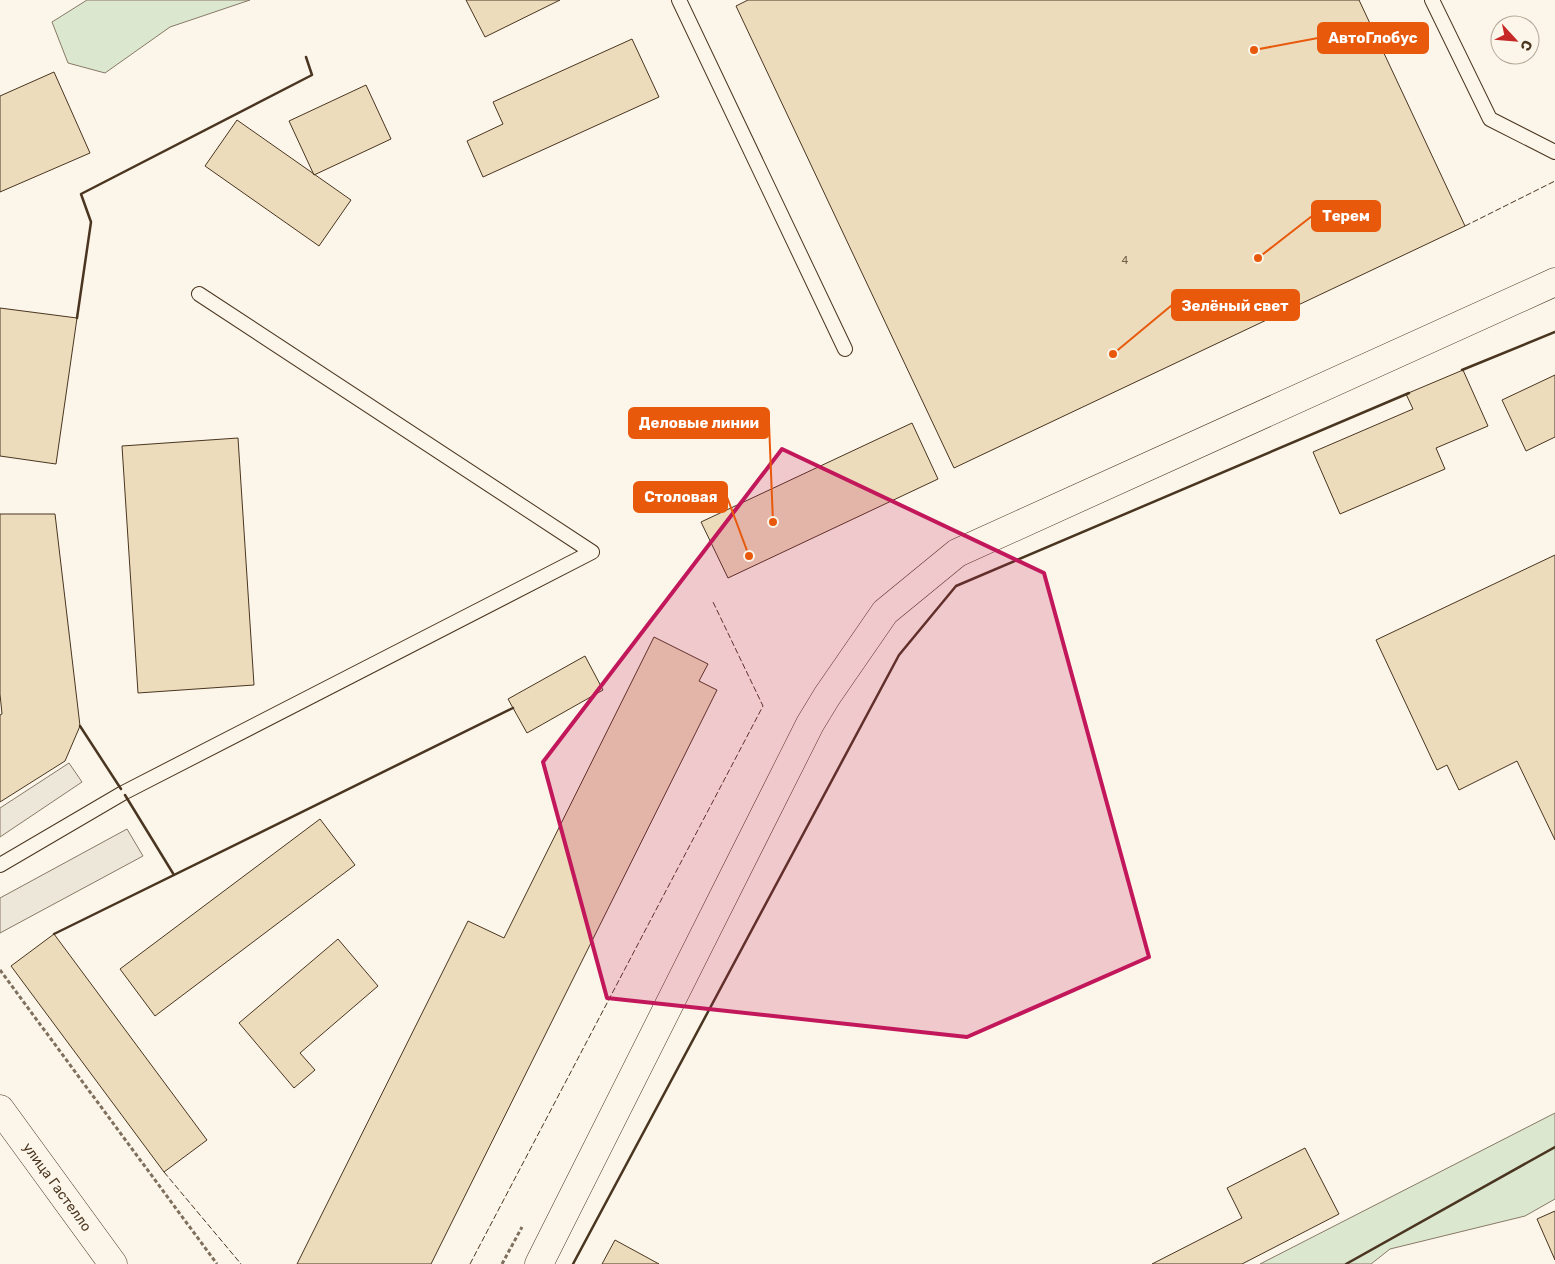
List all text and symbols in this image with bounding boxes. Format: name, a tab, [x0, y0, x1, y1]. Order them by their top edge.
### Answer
north arrow	[1490, 15, 1540, 65]
callout: АвтоГлобус	[1318, 23, 1428, 53]
text: АвтоГлобус	[1328, 29, 1418, 47]
text: С	[1516, 37, 1536, 54]
callout: Терем	[1312, 201, 1380, 231]
text: Терем	[1322, 207, 1370, 225]
house number: 4	[1122, 254, 1129, 267]
callout: Зелёный свет	[1172, 290, 1299, 320]
text: Зелёный свет	[1182, 297, 1289, 315]
callout: Деловые линии	[629, 408, 769, 438]
text: Деловые линии	[639, 414, 759, 432]
callout: Столовая	[634, 482, 727, 512]
text: Столовая	[644, 488, 718, 506]
street label: улица Гастелло	[19, 1139, 95, 1235]

